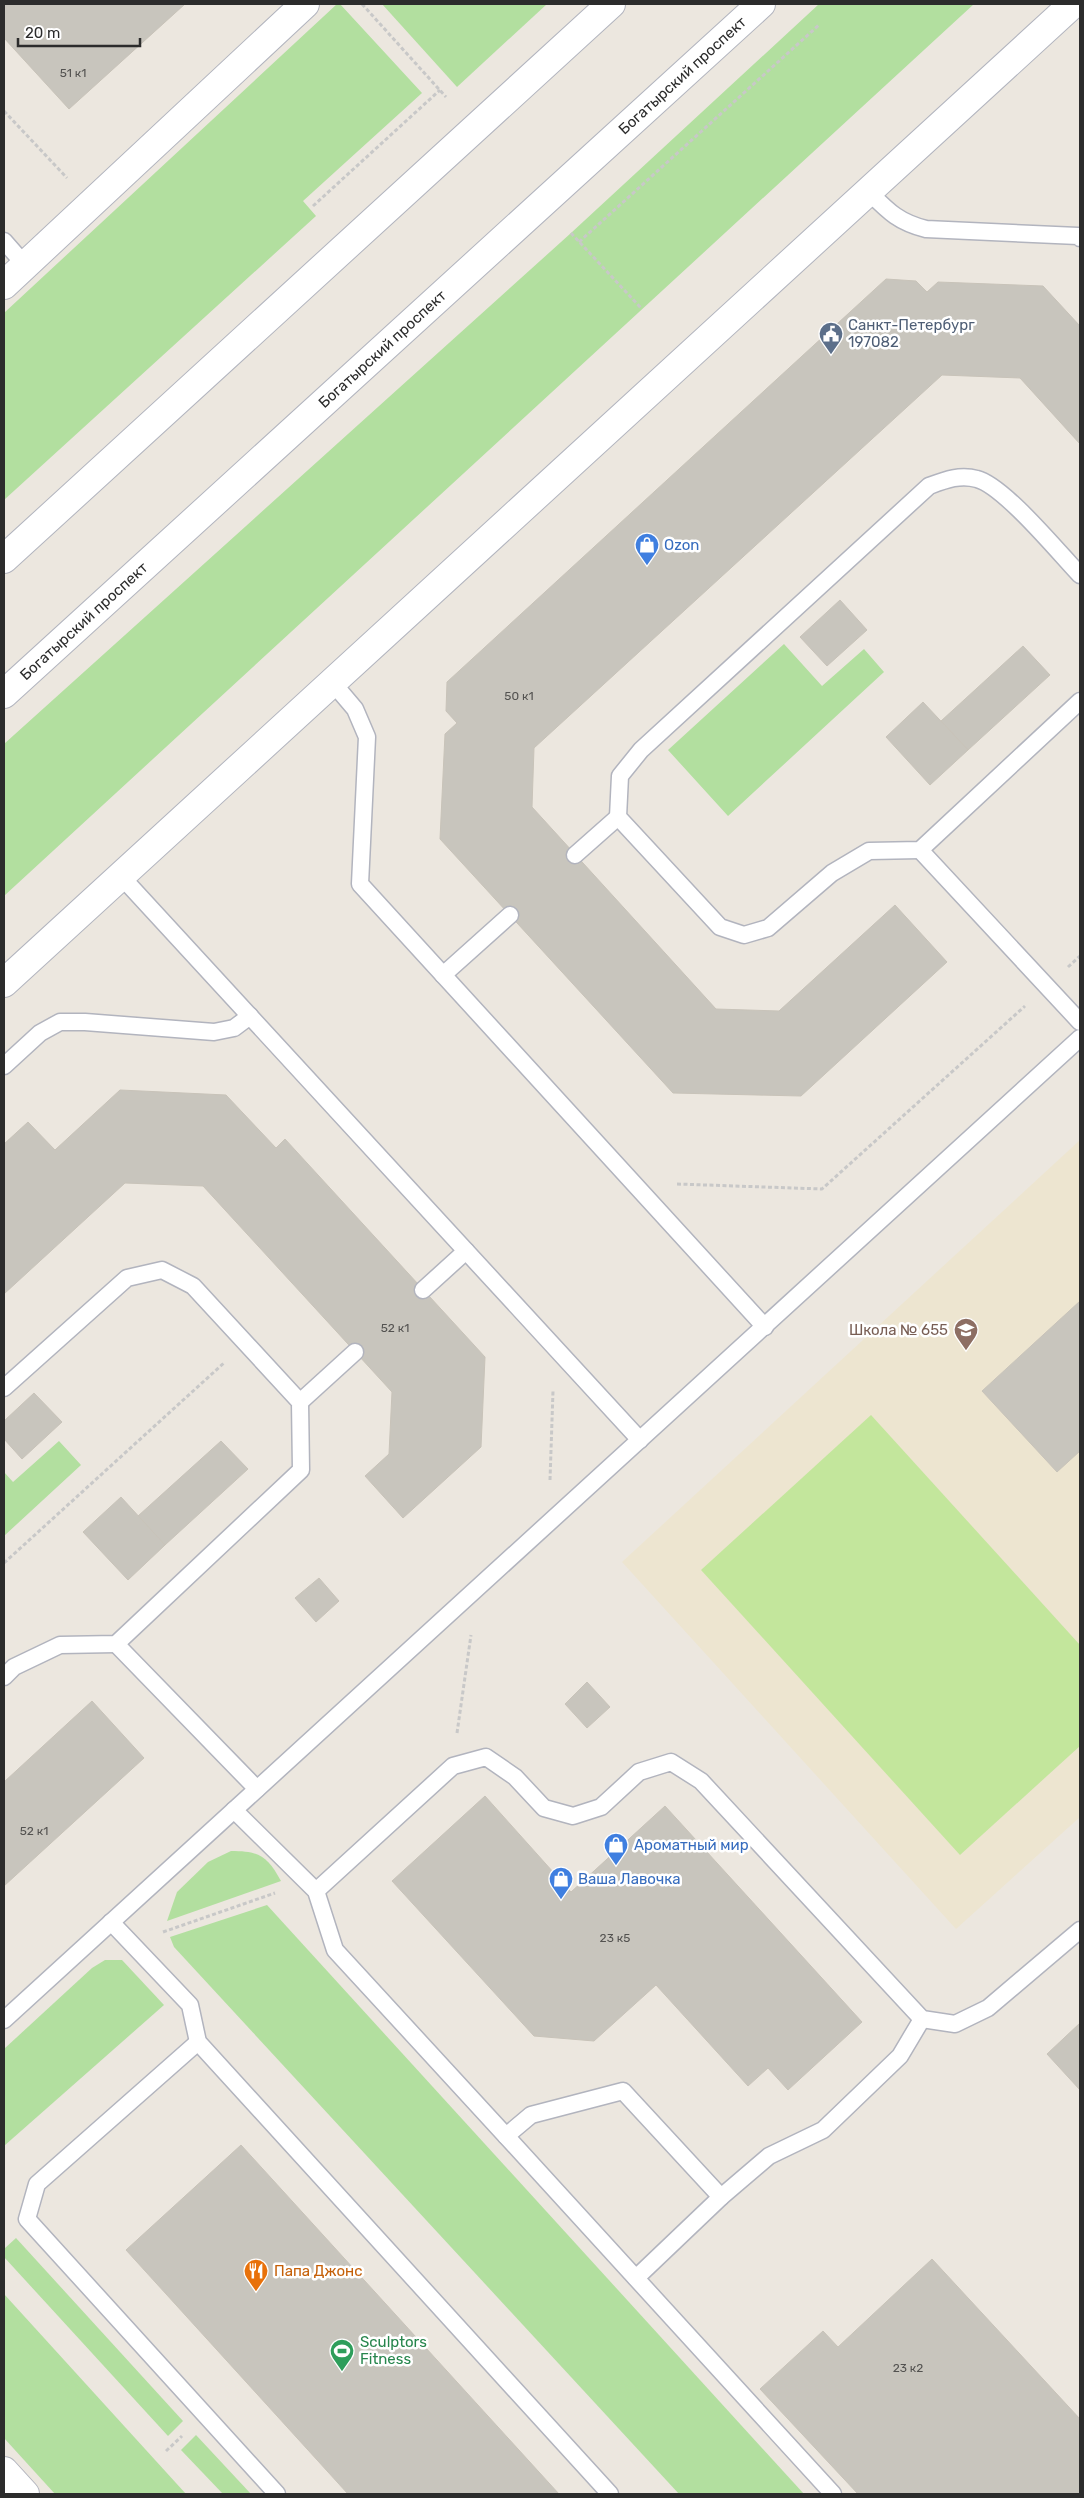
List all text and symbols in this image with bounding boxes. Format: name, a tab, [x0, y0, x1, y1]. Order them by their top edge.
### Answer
street label: Богатырский проспект	[615, 13, 750, 138]
scale bar	[18, 15, 140, 47]
text: 20 m	[25, 24, 60, 42]
house number: 51 к1	[60, 66, 86, 80]
street label: Богатырский проспект	[315, 286, 450, 412]
place label: Санкт-Петербург 197082	[848, 316, 975, 351]
public building icon: Санкт-Петербург 197082	[818, 321, 844, 355]
shop icon: Ozon	[634, 532, 660, 566]
place label: Ozon	[664, 536, 699, 554]
street label: Богатырский проспект	[16, 558, 152, 684]
house number: 50 к1	[504, 689, 534, 703]
school or university icon: Школа № 655	[953, 1317, 979, 1351]
house number: 52 к1	[381, 1321, 409, 1335]
place label: Школа № 655	[849, 1321, 948, 1339]
house number: 52 к1	[20, 1824, 48, 1838]
shop icon: Ароматный мир	[603, 1832, 629, 1866]
place label: Ароматный мир	[634, 1836, 749, 1854]
shop icon: Ваша Лавочка	[548, 1866, 574, 1900]
place label: Ваша Лавочка	[578, 1870, 681, 1888]
house number: 23 к5	[600, 1931, 630, 1945]
restaurant icon: Папа Джонс	[243, 2258, 269, 2292]
place label: Папа Джонс	[274, 2262, 362, 2280]
place label: Sculptors Fitness	[360, 2333, 427, 2368]
sports icon: Sculptors Fitness	[329, 2338, 355, 2372]
house number: 23 к2	[893, 2361, 923, 2375]

